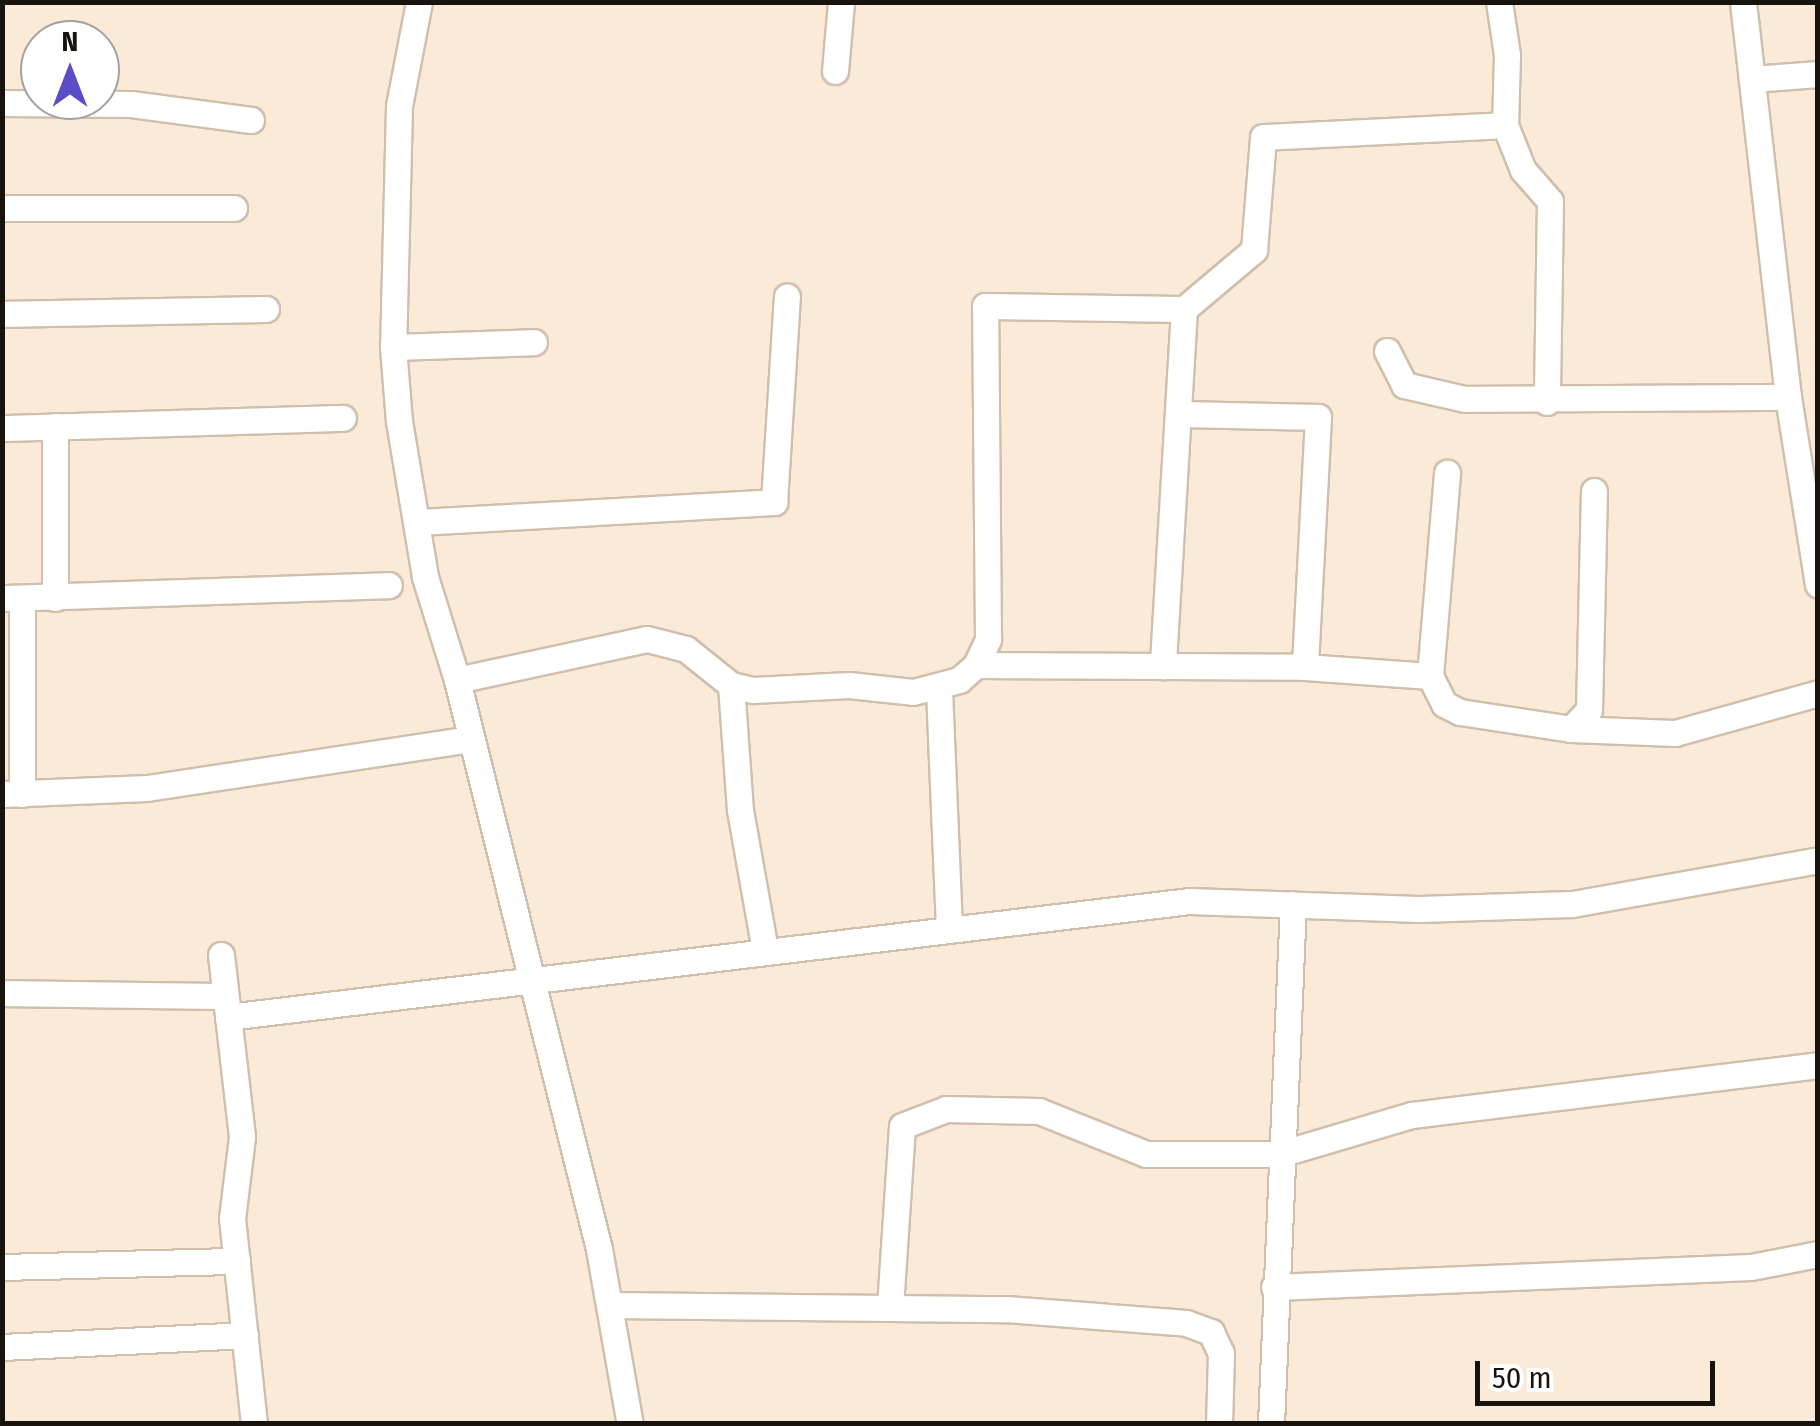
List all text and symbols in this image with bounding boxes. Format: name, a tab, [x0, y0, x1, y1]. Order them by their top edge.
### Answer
north arrow	[20, 20, 120, 120]
text: N	[62, 25, 78, 58]
scale bar	[1480, 1341, 1720, 1403]
text: 50 m	[1492, 1360, 1552, 1396]

